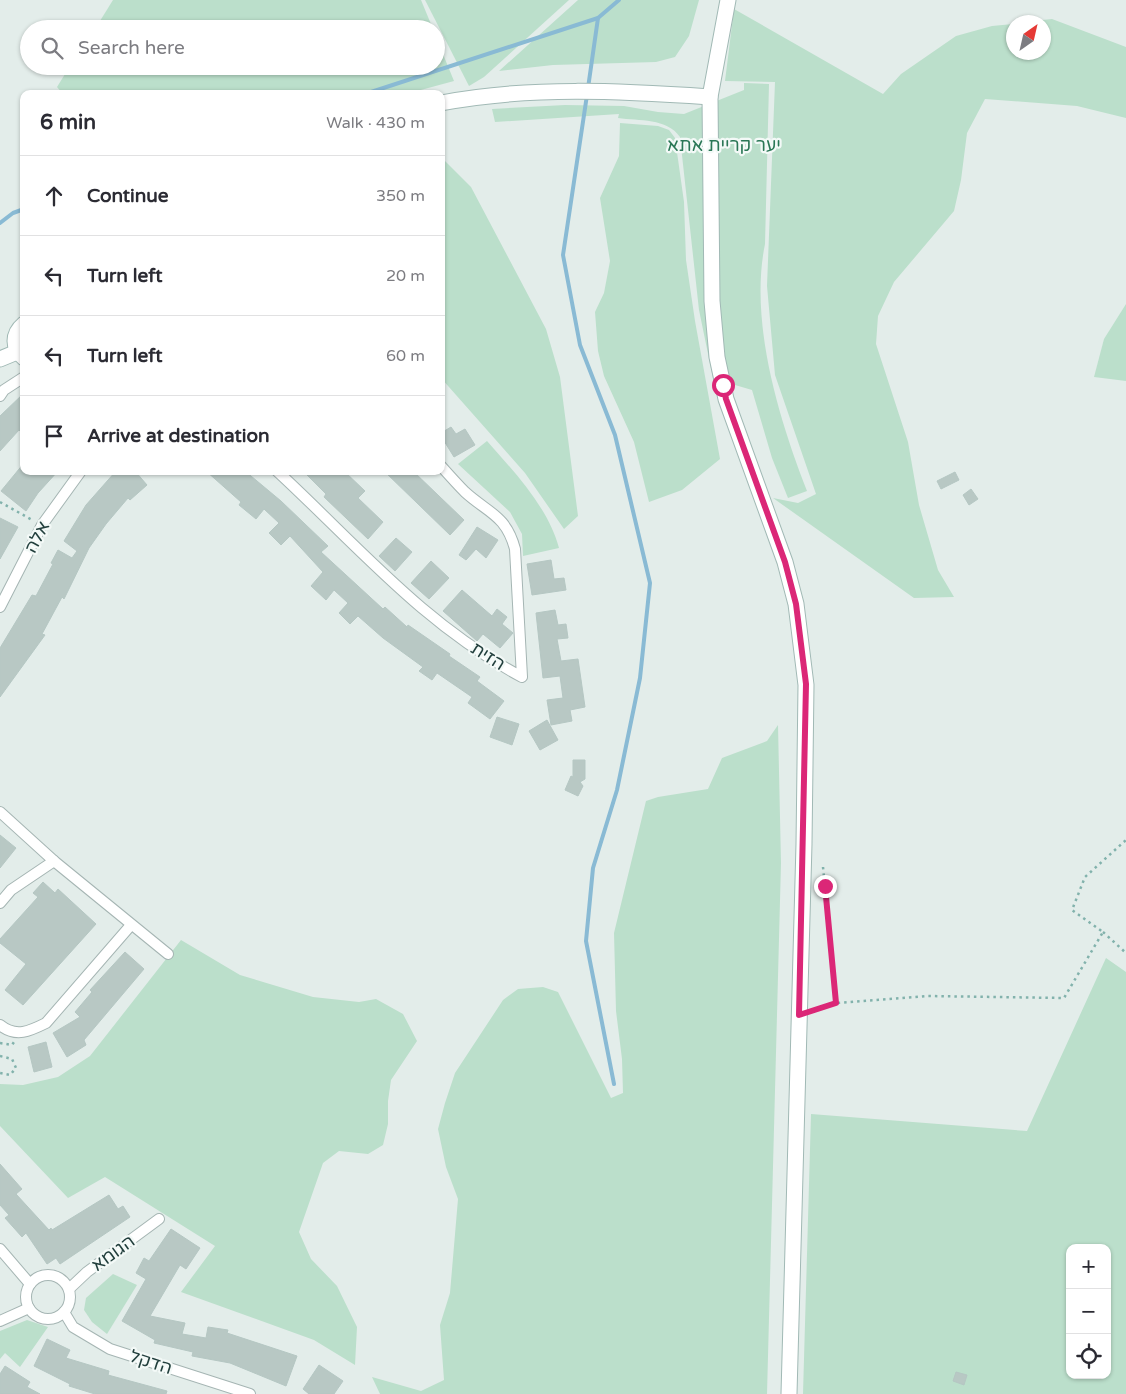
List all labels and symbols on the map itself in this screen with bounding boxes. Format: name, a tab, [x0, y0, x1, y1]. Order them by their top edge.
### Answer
north arrow	[1006, 15, 1051, 60]
park label: יער קריית אתא	[667, 134, 781, 156]
route start	[712, 374, 735, 397]
street label: אלה	[20, 517, 54, 557]
street label: הזית	[467, 637, 509, 675]
route end	[814, 875, 837, 898]
street label: הגומא	[87, 1230, 139, 1276]
street label: הדקל	[127, 1345, 175, 1379]

